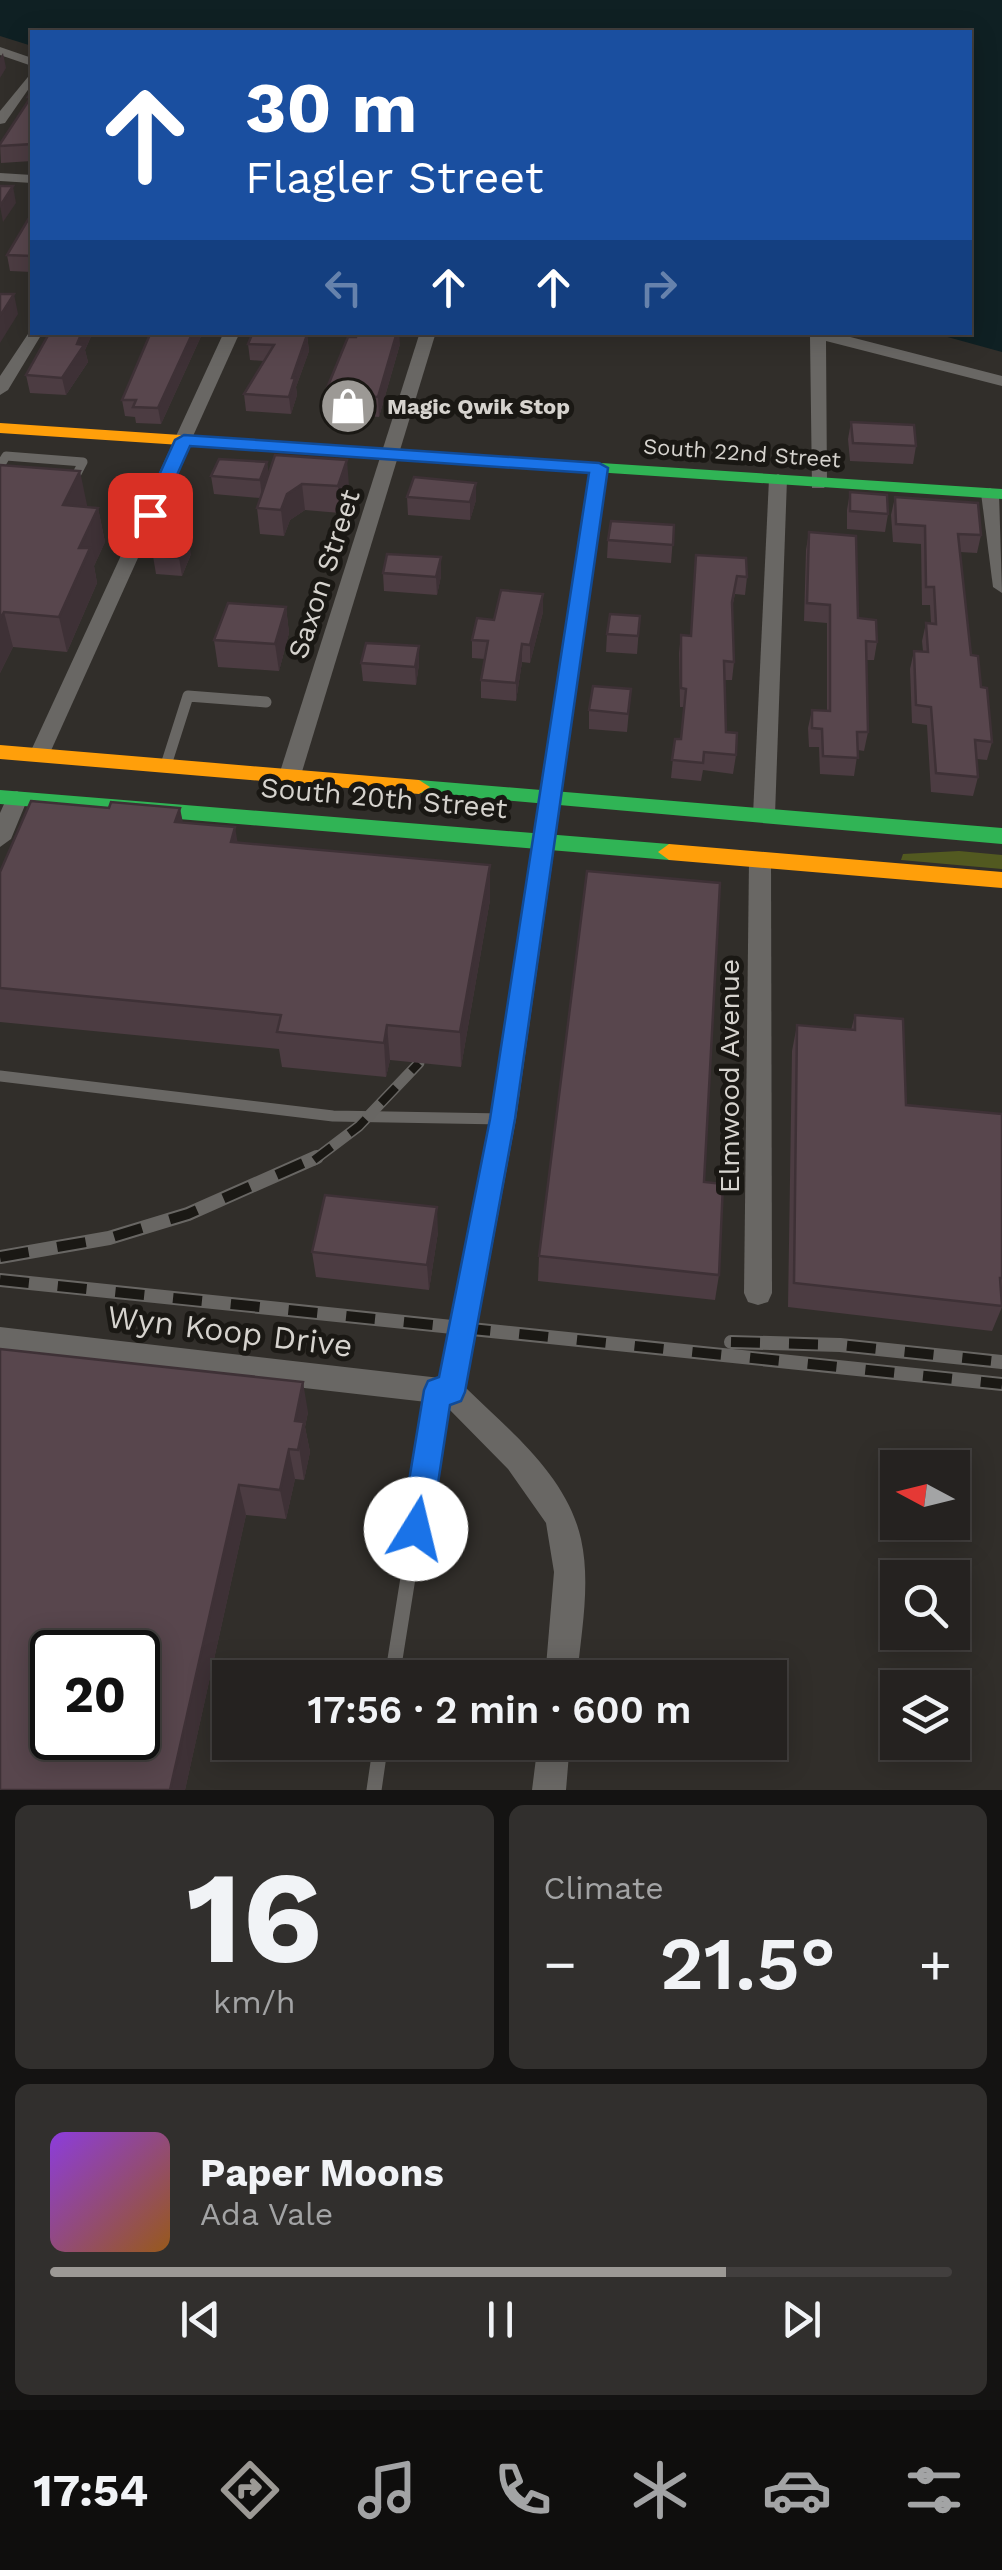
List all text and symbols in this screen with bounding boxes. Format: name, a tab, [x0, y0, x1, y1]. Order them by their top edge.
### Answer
text: 30 m	[245, 67, 417, 149]
icon: ahead	[80, 70, 210, 200]
text: Flagler Street	[245, 151, 544, 204]
icon: left	[316, 260, 371, 315]
icon: ahead	[421, 260, 476, 315]
icon: ahead	[526, 260, 581, 315]
icon: right	[631, 260, 686, 315]
shop icon: Magic Qwik Stop	[318, 376, 378, 436]
place label: Magic Qwik Stop	[387, 394, 570, 419]
street label: South 22nd Street	[642, 434, 842, 472]
pin	[108, 473, 193, 558]
street label: Saxon Street	[281, 485, 367, 663]
icon: arrive	[123, 488, 178, 543]
street label: South 20th Street	[259, 771, 509, 825]
street label: Elmwood Avenue	[713, 959, 746, 1193]
street label: Wyn Koop Drive	[105, 1297, 355, 1365]
north arrow	[880, 1450, 970, 1540]
map controls	[880, 1450, 970, 1760]
position arrow	[364, 1477, 468, 1581]
button: search	[880, 1560, 970, 1650]
speed limit sign: 20	[30, 1630, 160, 1760]
button: layers	[880, 1670, 970, 1760]
text: 17:56 · 2 min · 600 m	[307, 1688, 692, 1732]
text: 16	[186, 1841, 322, 1994]
text: Climate	[544, 1869, 664, 1907]
text: 21.5°	[660, 1919, 836, 2007]
text: −	[544, 1932, 577, 1996]
text: +	[919, 1932, 952, 1996]
text: km/h	[213, 1983, 295, 2021]
text: Paper Moons	[200, 2151, 444, 2195]
text: Ada Vale	[200, 2195, 333, 2233]
icon: previous	[173, 2292, 228, 2347]
icon: pause	[473, 2292, 528, 2347]
icon: next	[774, 2292, 829, 2347]
icon: directions	[215, 2455, 285, 2525]
icon: music	[352, 2455, 422, 2525]
icon: phone	[488, 2455, 558, 2525]
icon: climate	[625, 2455, 695, 2525]
icon: car	[762, 2455, 832, 2525]
icon: filters	[899, 2455, 969, 2525]
text: 17:54	[33, 2464, 148, 2517]

